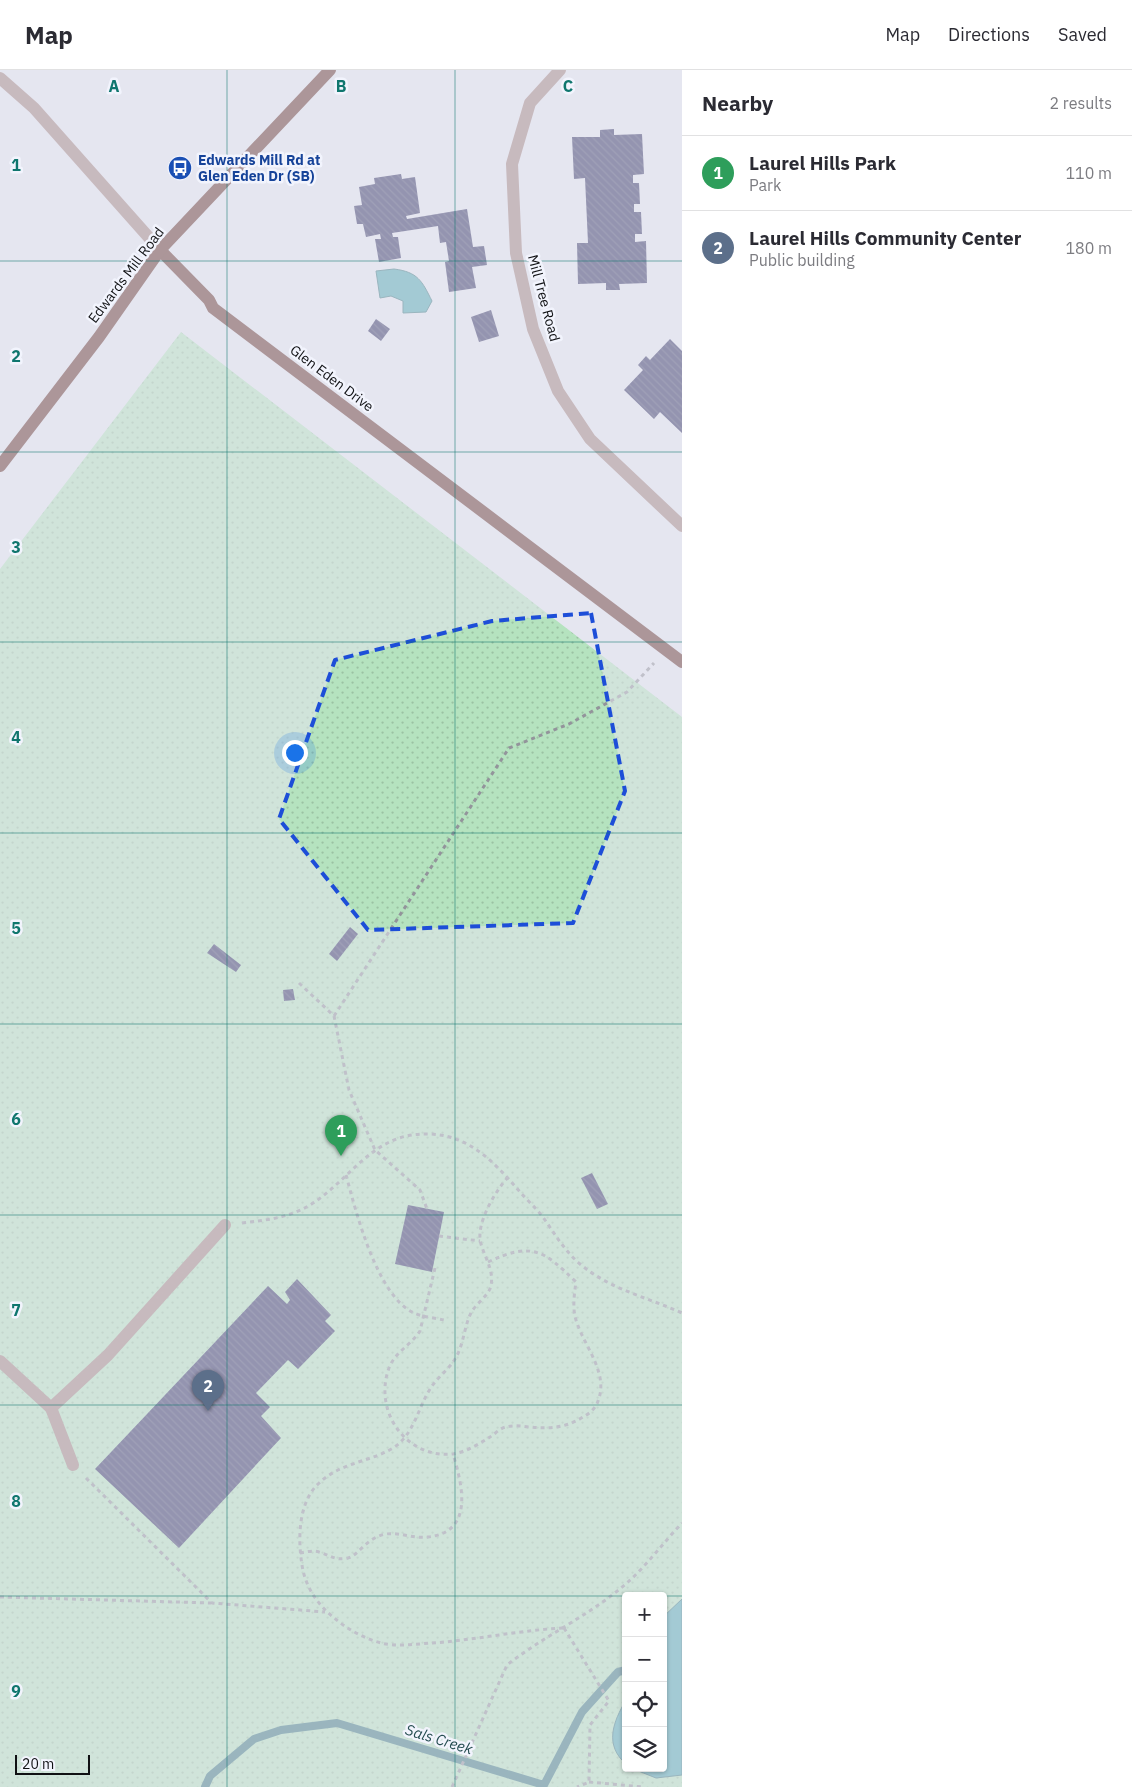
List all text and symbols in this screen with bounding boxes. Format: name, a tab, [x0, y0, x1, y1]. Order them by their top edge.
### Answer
text: Map	[25, 19, 73, 51]
text: Map	[885, 23, 920, 46]
text: Directions	[948, 23, 1030, 46]
text: Saved	[1058, 23, 1107, 46]
text: A	[109, 76, 120, 96]
text: B	[336, 76, 347, 96]
text: C	[563, 76, 573, 96]
text: Nearby	[702, 89, 773, 117]
text: 2 results	[1049, 93, 1112, 113]
place label: Edwards Mill Rd at Glen Eden Dr (SB)	[198, 151, 320, 185]
text: Laurel Hills Park	[749, 151, 896, 175]
text: 1	[11, 155, 21, 175]
bus stop icon: Edwards Mill Rd at Glen Eden Dr (SB)	[167, 155, 193, 181]
text: 1	[713, 163, 723, 183]
text: 110 m	[1065, 163, 1112, 183]
text: Park	[749, 175, 781, 195]
street label: Edwards Mill Road	[84, 223, 168, 327]
text: Laurel Hills Community Center	[749, 226, 1021, 250]
text: 2	[713, 238, 723, 258]
text: 180 m	[1065, 238, 1112, 258]
text: Public building	[749, 250, 855, 270]
street label: Mill Tree Road	[524, 253, 564, 343]
street label: Glen Eden Drive	[287, 341, 378, 415]
text: 2	[11, 346, 21, 366]
text: 3	[11, 537, 21, 557]
text: 4	[11, 727, 21, 747]
your location	[282, 740, 308, 766]
text: 5	[11, 918, 21, 938]
text: 6	[11, 1109, 21, 1129]
pin: 1	[325, 1115, 357, 1156]
text: 7	[11, 1300, 21, 1320]
pin: 2	[192, 1370, 224, 1411]
text: 8	[11, 1491, 21, 1511]
map controls	[622, 1592, 667, 1772]
button: +	[622, 1592, 667, 1637]
button: −	[622, 1637, 667, 1682]
text: 9	[11, 1681, 21, 1701]
button: locate	[622, 1682, 667, 1727]
water label: Sals Creek	[403, 1720, 475, 1758]
button: layers	[622, 1727, 667, 1772]
scale bar	[15, 1752, 90, 1775]
text: 20 m	[22, 1755, 54, 1773]

